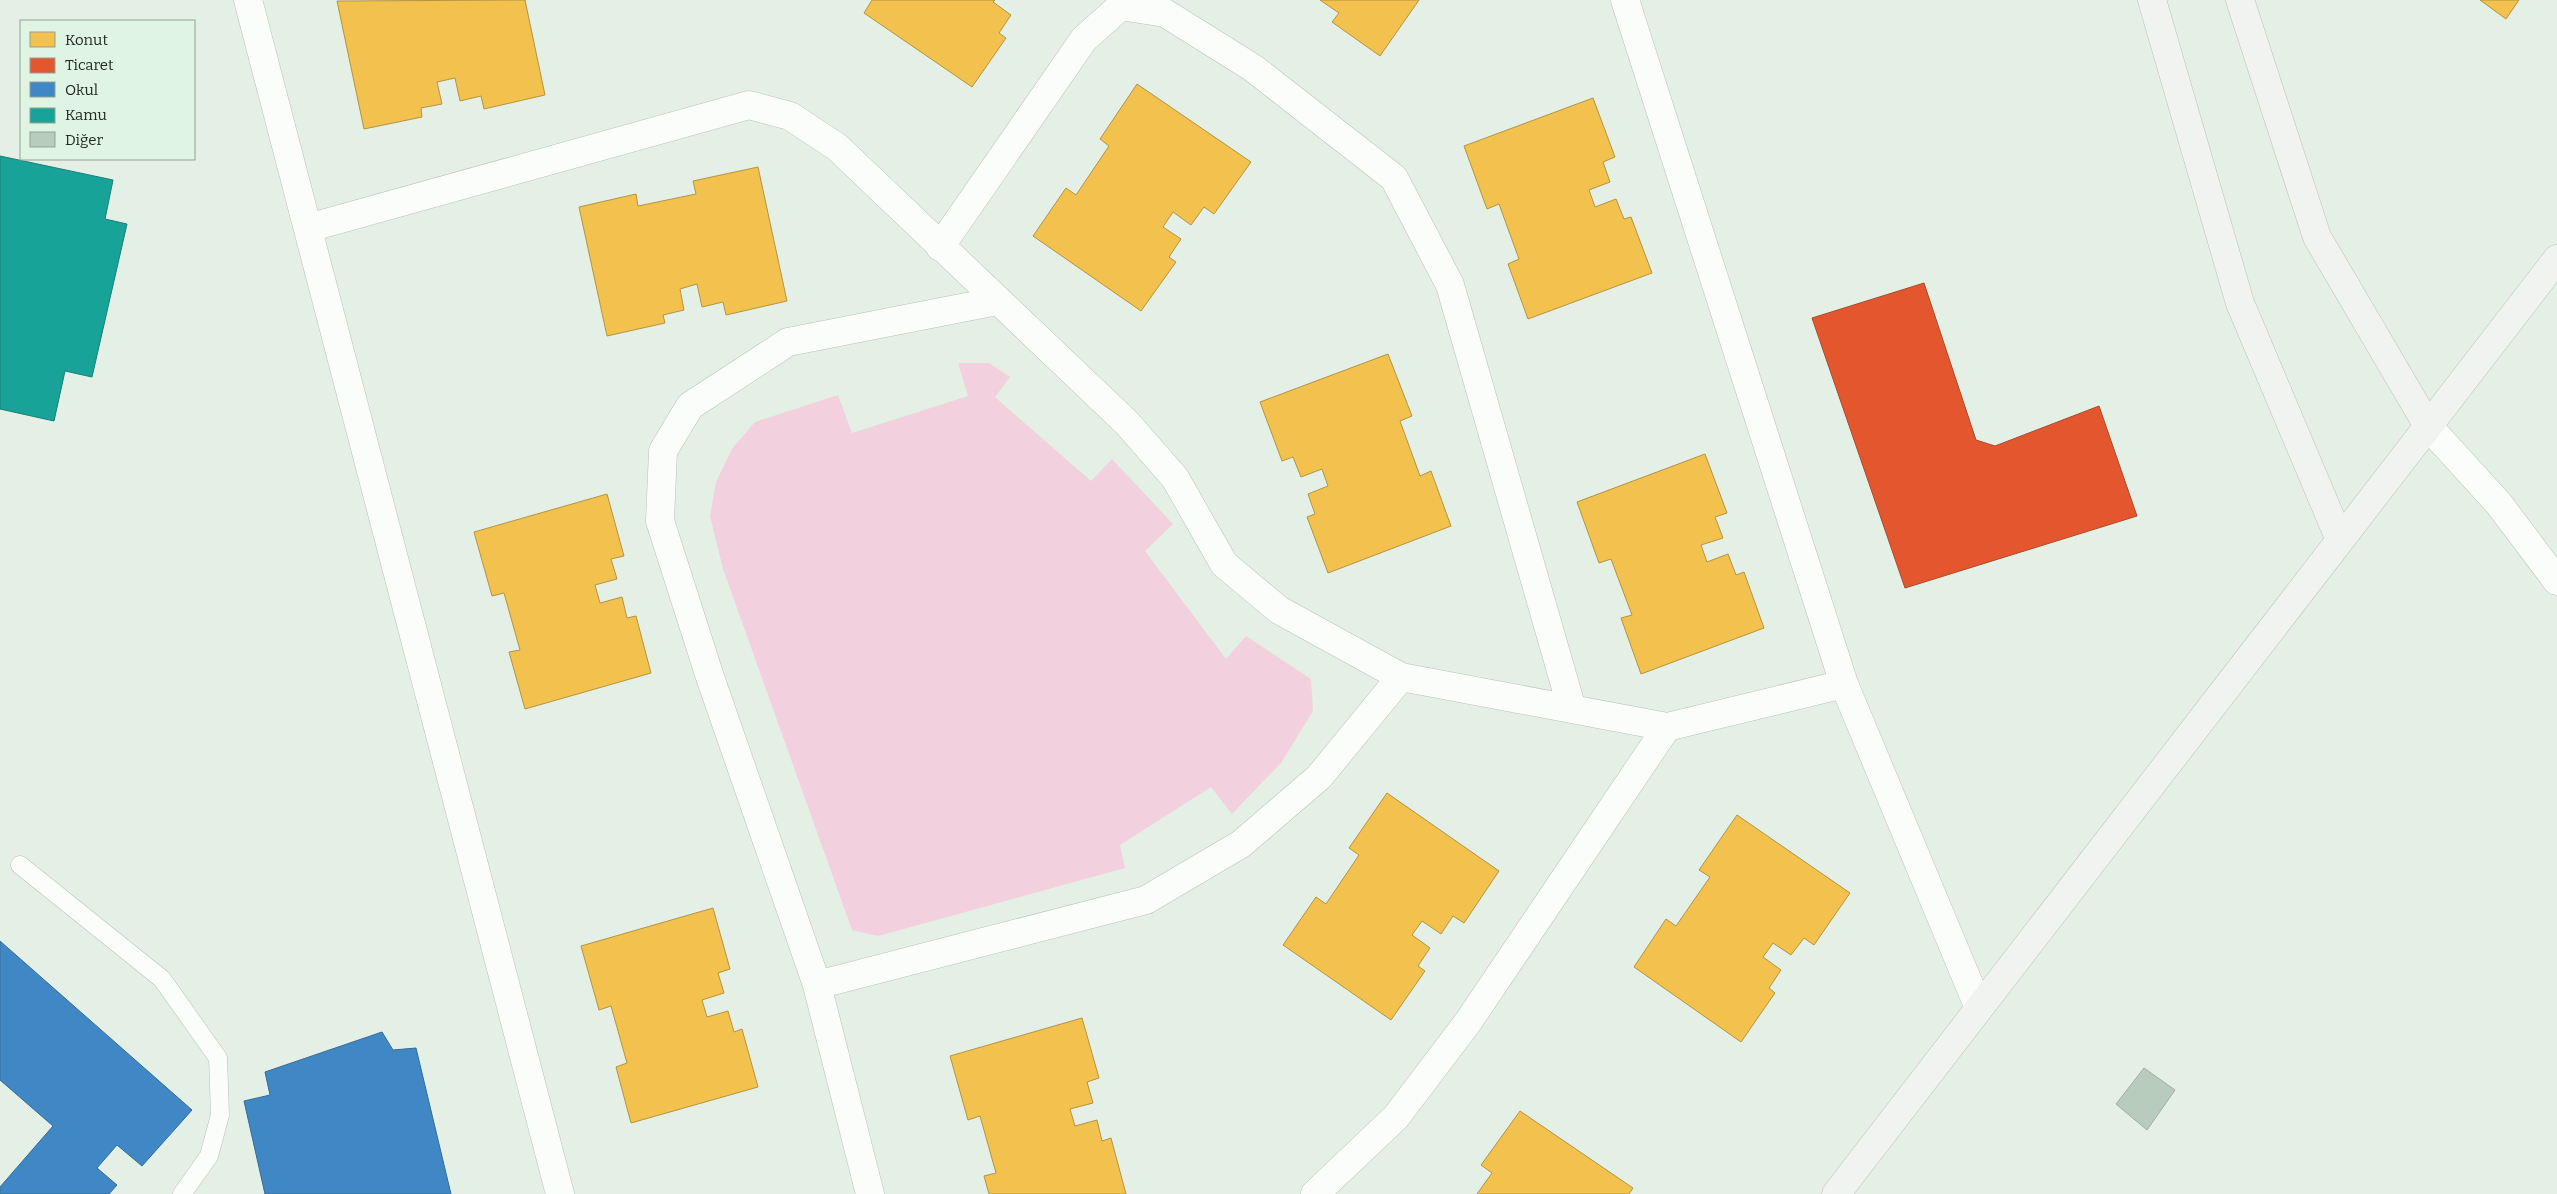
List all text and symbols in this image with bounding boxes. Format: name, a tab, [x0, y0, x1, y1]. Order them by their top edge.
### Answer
legend	[20, 20, 195, 160]
text: Konut	[65, 31, 108, 49]
text: Ticaret	[65, 56, 114, 74]
text: Okul	[65, 81, 98, 99]
text: Kamu	[65, 106, 107, 124]
text: Diğer	[65, 131, 103, 149]

